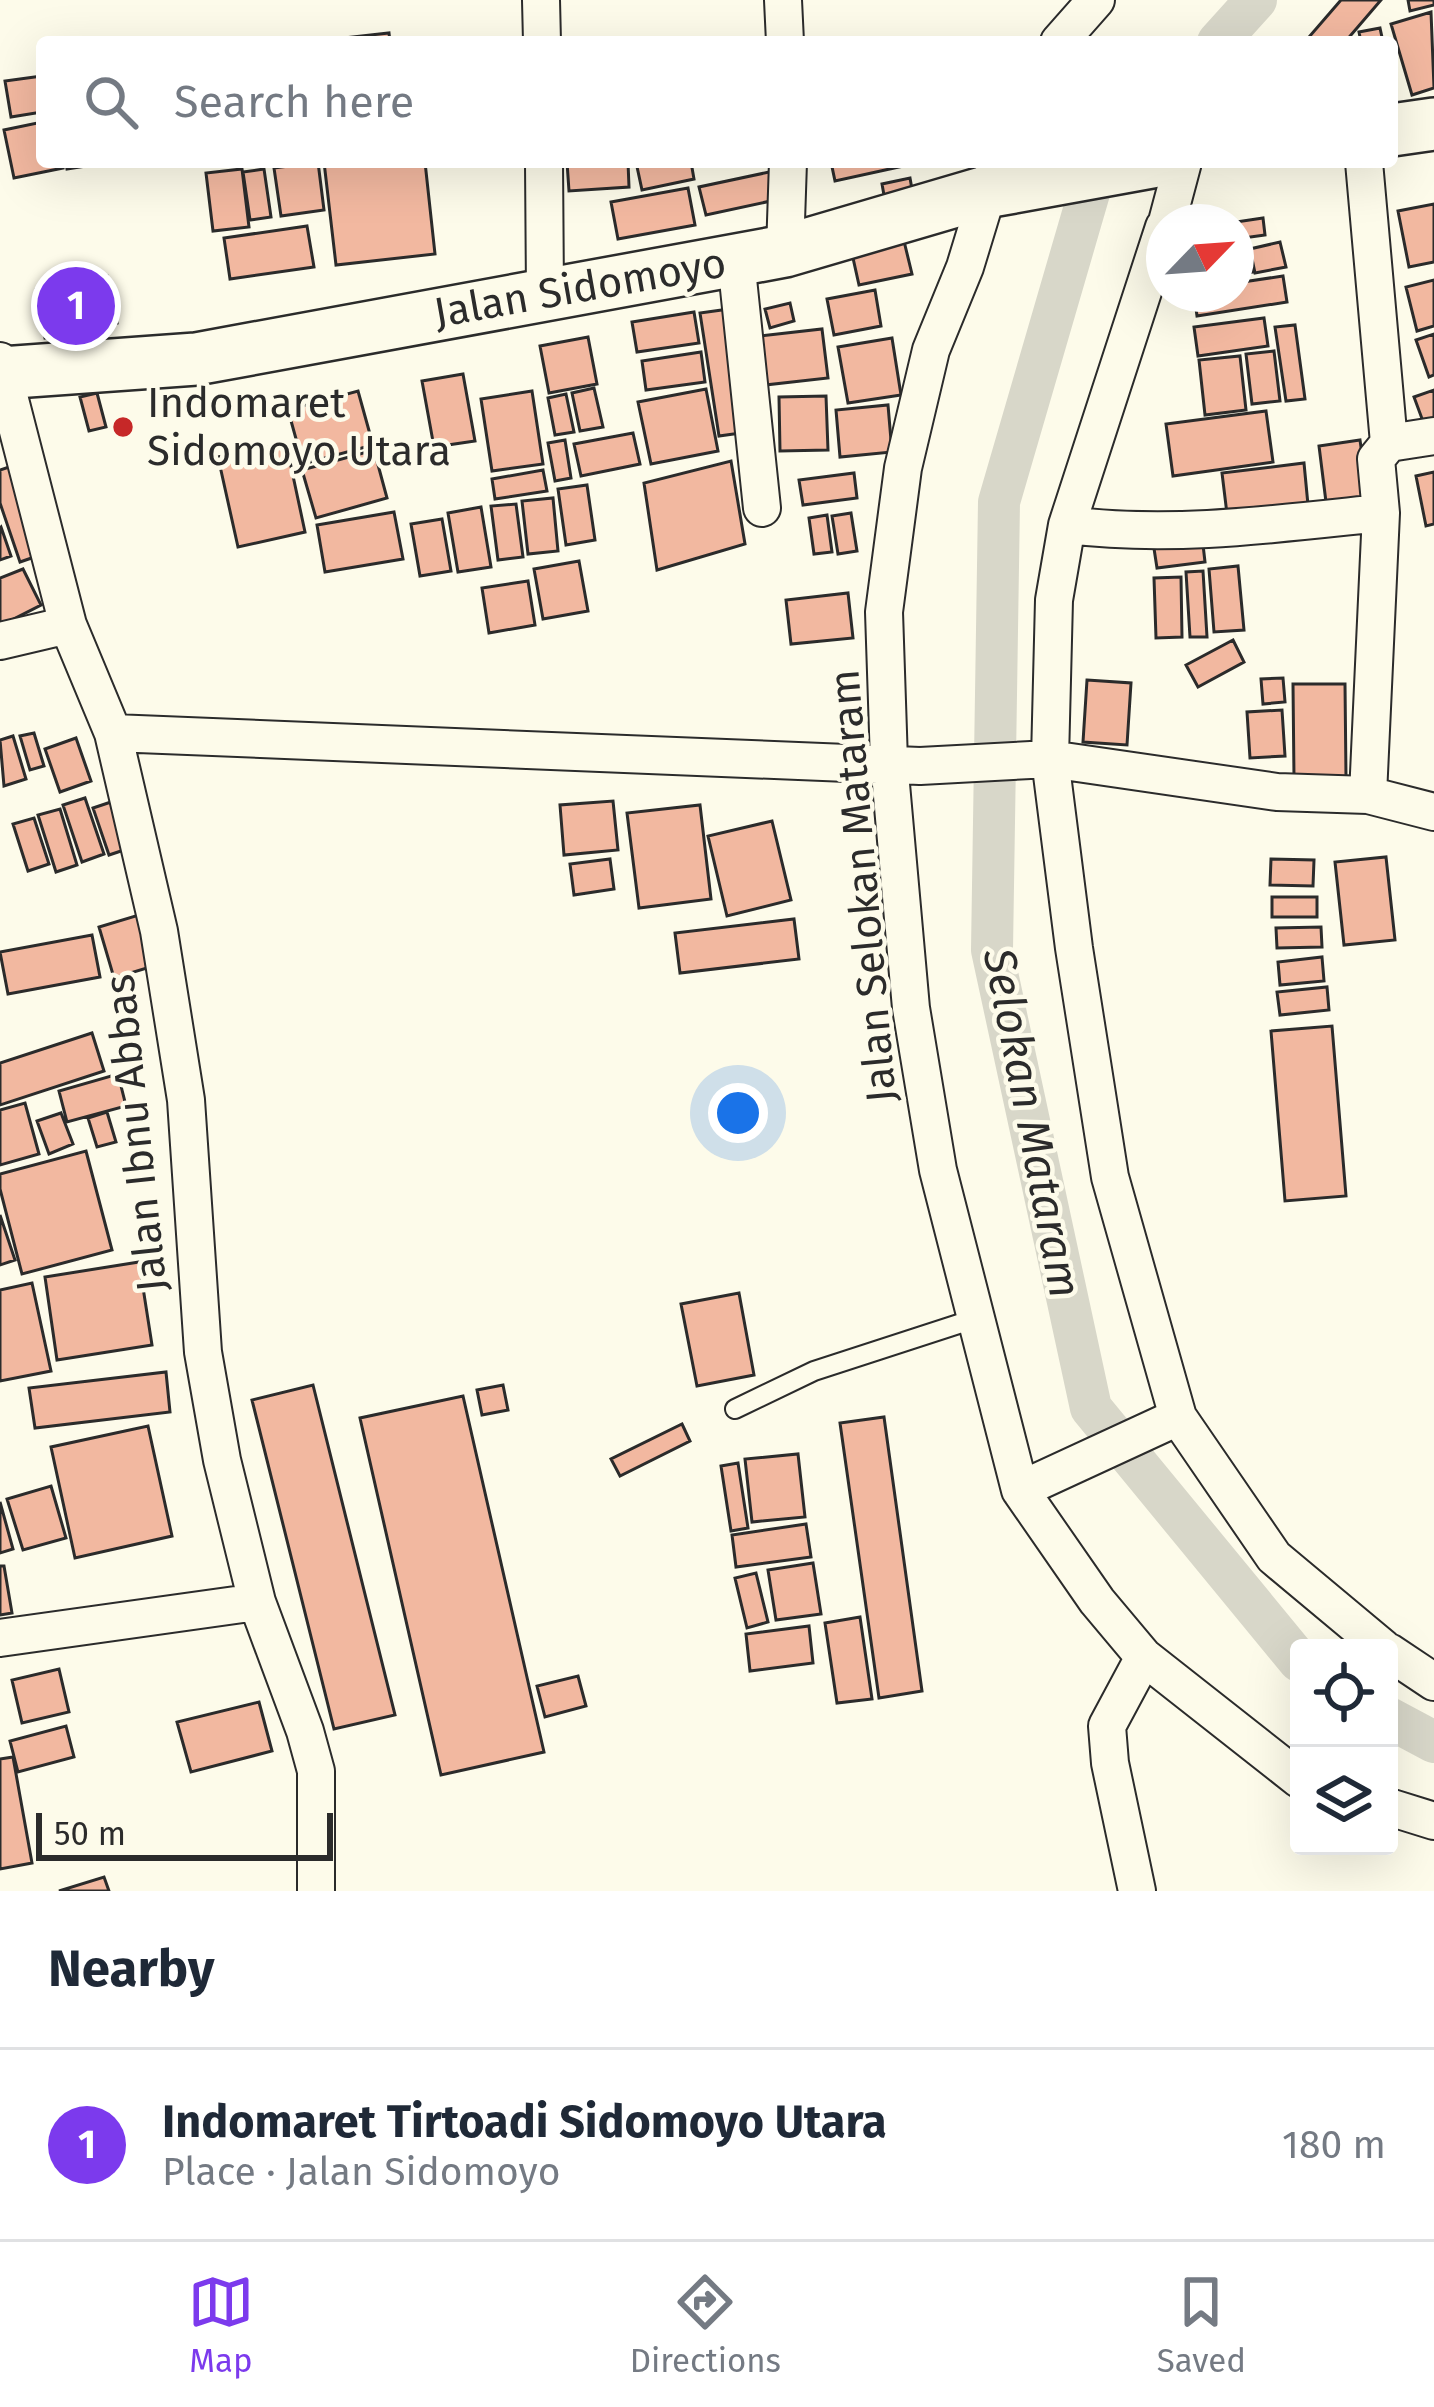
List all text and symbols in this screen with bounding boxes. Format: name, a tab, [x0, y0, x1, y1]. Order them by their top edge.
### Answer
search box	[36, 36, 1398, 168]
icon: search	[78, 69, 144, 135]
text: Search here	[174, 75, 414, 129]
north arrow	[1146, 204, 1254, 312]
street label: Jalan Sidomoyo	[430, 238, 730, 338]
pin: 1	[37, 261, 115, 351]
place label: Indomaret Sidomoyo Utara	[147, 378, 451, 476]
marker: Indomaret Sidomoyo Utara	[110, 414, 136, 440]
street label: Jalan Selokan Mataram	[819, 667, 907, 1105]
water label: Selokan Mataram	[971, 943, 1092, 1302]
street label: Jalan Ibnu Abbas	[94, 972, 178, 1294]
your location	[708, 1083, 768, 1143]
map controls	[1290, 1639, 1398, 1855]
button: locate	[1290, 1639, 1398, 1747]
button: layers	[1290, 1747, 1398, 1855]
scale bar	[36, 1807, 333, 1860]
text: 50 m	[54, 1814, 126, 1854]
text: Nearby	[48, 1938, 214, 2000]
text: Indomaret Tirtoadi Sidomoyo Utara	[162, 2095, 887, 2149]
text: 1	[78, 2122, 96, 2168]
text: 180 m	[1282, 2122, 1386, 2168]
text: Place · Jalan Sidomoyo	[162, 2149, 560, 2195]
tab: Map	[188, 2269, 254, 2381]
tab: Directions	[630, 2269, 781, 2381]
tab: Saved	[1157, 2269, 1246, 2381]

